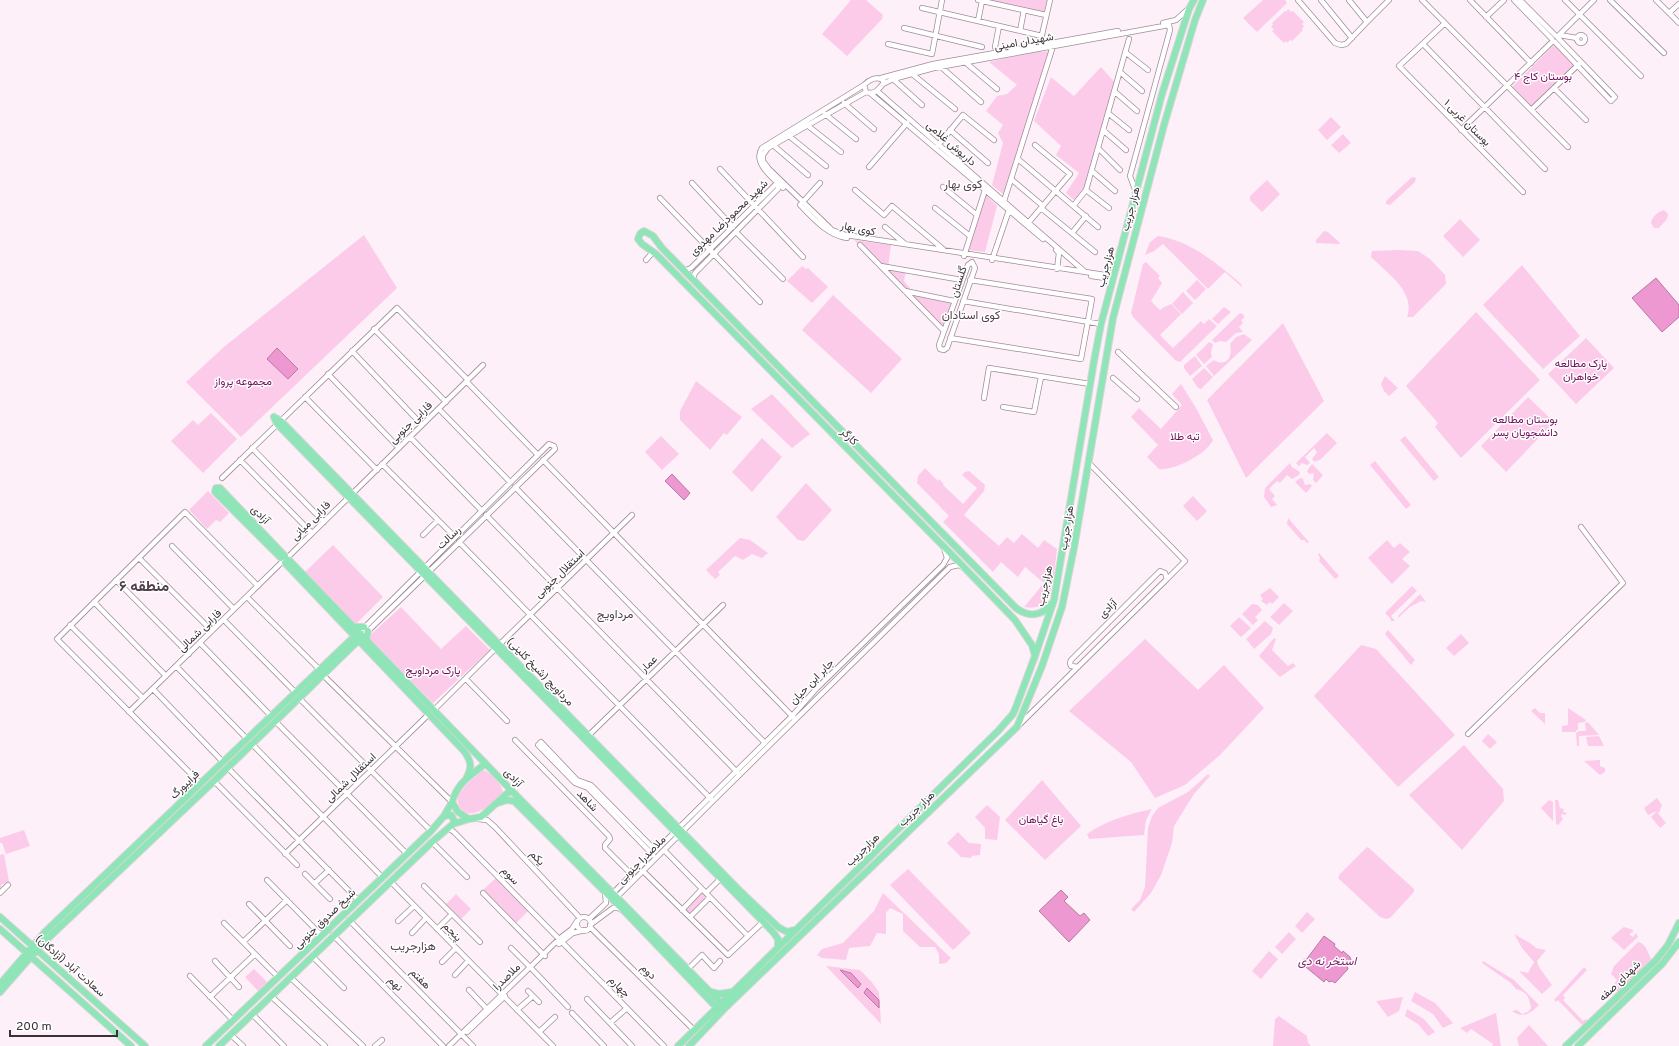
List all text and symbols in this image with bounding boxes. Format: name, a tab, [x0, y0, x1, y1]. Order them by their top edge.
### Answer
street label: شهیدان امینی	[993, 30, 1055, 54]
park label: بوستان کاج ۴	[1514, 70, 1572, 84]
street label: بوستان غربی ۱	[1441, 97, 1493, 149]
street label: داریوش غلامی	[923, 118, 979, 170]
street label: شهید محمودرضا مهدوی	[687, 177, 771, 259]
district label: کوی بهار	[943, 177, 982, 193]
street label: هزار جریب	[1118, 185, 1144, 233]
street label: کوی بهار	[838, 219, 877, 239]
street label: هزارجریب	[1094, 245, 1118, 289]
street label: گلستان	[947, 264, 971, 299]
district label: کوی استادان	[942, 308, 1000, 324]
park label: پارک مطالعه خواهران	[1555, 357, 1607, 384]
park label: مجموعه پرواز	[213, 375, 272, 389]
street label: فارابی جنوبی	[386, 399, 436, 447]
park label: بوستان مطالعه دانشجویان پسر	[1491, 413, 1558, 440]
street label: کارگر	[836, 424, 861, 449]
park label: تبه طلا	[1170, 430, 1200, 444]
street label: فارابی میانی	[288, 498, 334, 544]
street label: آزادی	[248, 503, 273, 529]
street label: هزار جریب	[1057, 504, 1078, 551]
street label: رسالت	[434, 523, 464, 553]
street label: استقلال جنوبی	[532, 547, 588, 601]
street label: هزارجریب	[1034, 564, 1056, 608]
district label: منطقه ۶	[119, 578, 169, 597]
street label: آزادی	[1096, 596, 1121, 621]
street label: فارابی شمالی	[175, 607, 225, 655]
district label: مرداویج	[597, 607, 633, 623]
street label: مرداویج (شیخ کلینی)	[504, 635, 576, 709]
street label: عمار	[637, 652, 661, 676]
street label: جابر ابن حیان	[787, 656, 837, 708]
park label: پارک مرداویج	[406, 664, 460, 678]
street label: استقلال شمالی	[323, 750, 379, 806]
street label: آزادی	[501, 766, 526, 792]
street label: فرایبورگ	[167, 768, 203, 802]
street label: شاهد	[573, 787, 601, 815]
street label: هزار جریب	[896, 788, 938, 830]
park label: باغ گیاهان	[1019, 813, 1063, 827]
street label: هزارجریب	[843, 830, 883, 870]
street label: ملاصدرا جنوبی	[615, 833, 669, 887]
street label: یکم	[526, 847, 548, 869]
street label: سوم	[498, 864, 522, 888]
street label: شیخ صدوق جنوبی	[291, 886, 359, 952]
street label: پنجم	[439, 919, 465, 945]
street label: سعادت آباد (آزادگان)	[32, 932, 108, 1000]
district label: هزارجریب	[390, 939, 436, 955]
water label: استخر نه دی	[1298, 954, 1358, 970]
street label: شهدای صفه	[1596, 957, 1644, 1005]
street label: ملاصدرا	[490, 960, 524, 994]
street label: دوم	[637, 961, 659, 983]
street label: هفتم	[407, 965, 434, 993]
street label: چهارم	[605, 973, 633, 1001]
street label: نهم	[385, 974, 405, 994]
scale bar	[10, 1012, 117, 1038]
text: 200 m	[16, 1019, 52, 1035]

